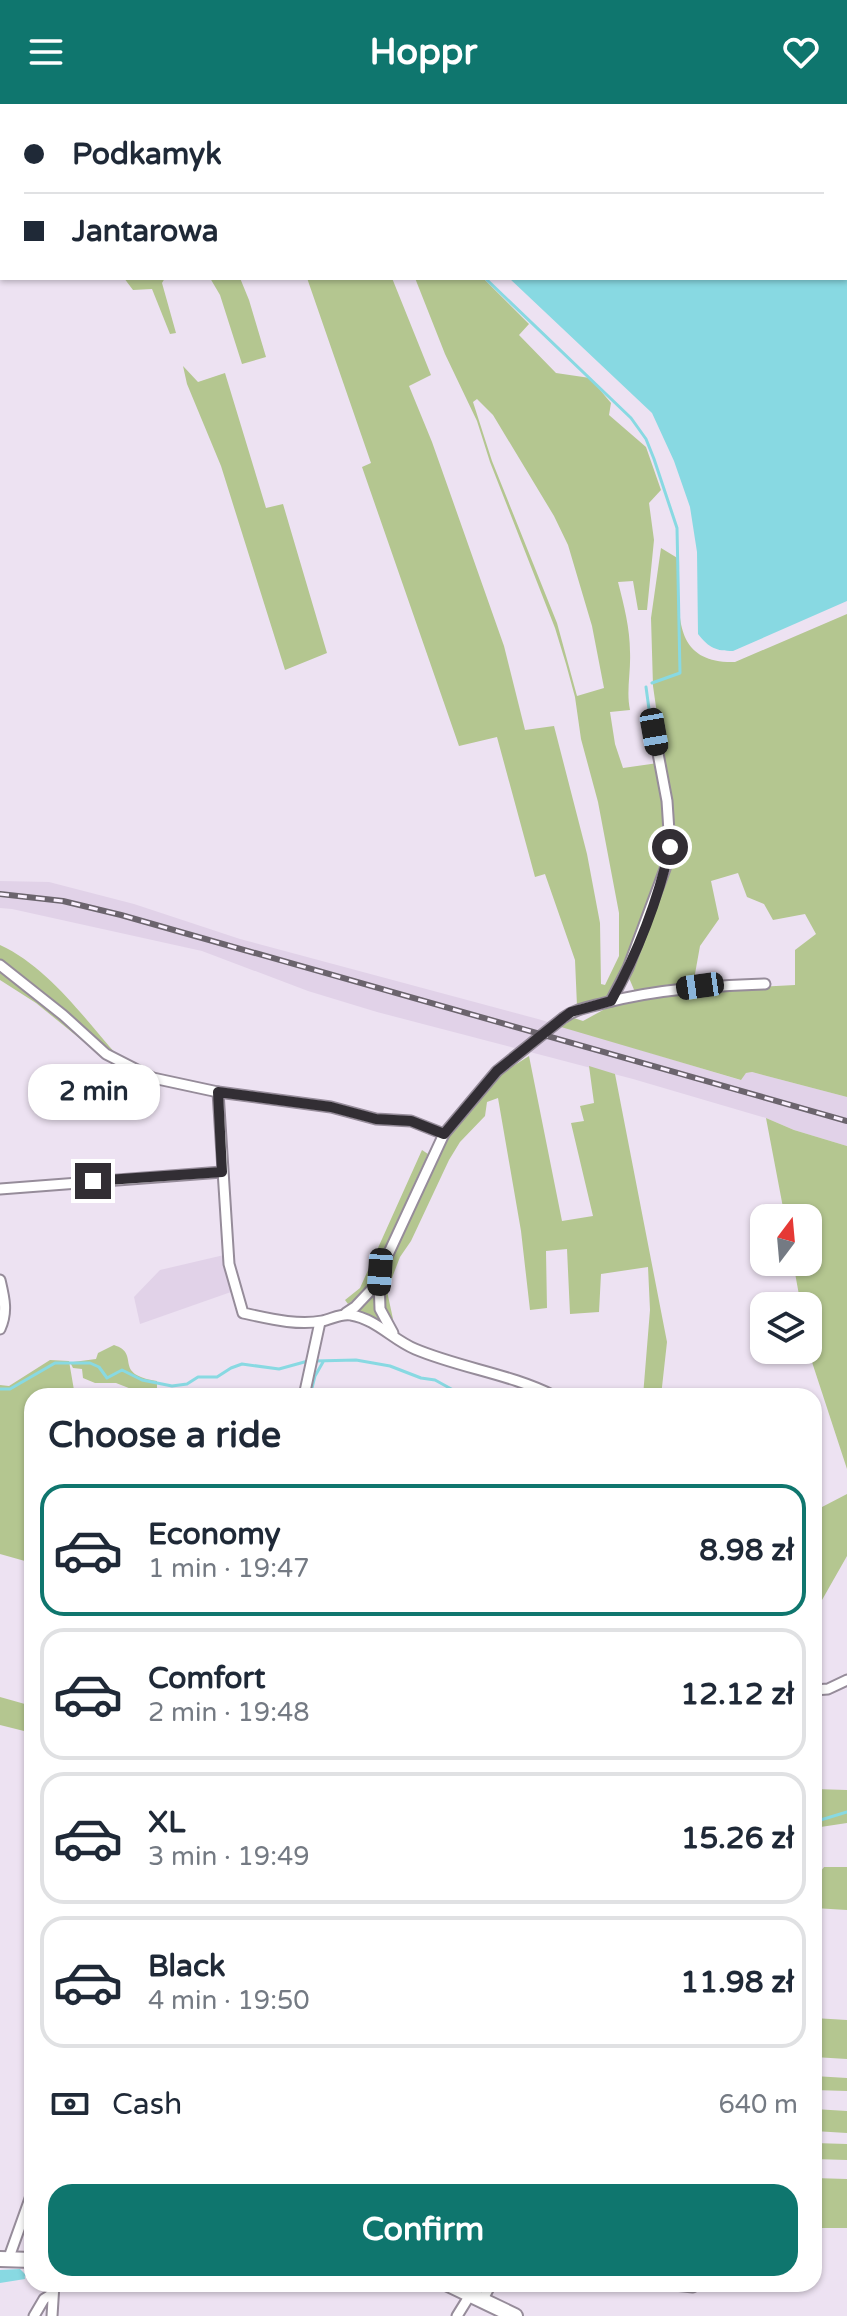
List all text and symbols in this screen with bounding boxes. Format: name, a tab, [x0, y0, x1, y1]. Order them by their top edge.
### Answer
icon: menu	[24, 30, 68, 74]
icon: heart	[779, 30, 823, 74]
text: Hoppr	[370, 31, 477, 74]
text: Podkamyk	[72, 136, 222, 173]
text: Jantarowa	[72, 213, 219, 250]
car	[638, 706, 670, 758]
route start	[652, 829, 688, 865]
car	[675, 971, 725, 1001]
callout: 2 min	[27, 1065, 159, 1121]
text: 2 min	[59, 1076, 129, 1107]
route end	[75, 1163, 111, 1199]
north arrow	[750, 1204, 822, 1276]
map controls	[750, 1204, 822, 1364]
car	[366, 1247, 394, 1297]
button: layers	[750, 1292, 822, 1364]
text: Choose a ride	[48, 1414, 281, 1457]
icon: car	[52, 1514, 124, 1586]
text: Economy	[148, 1516, 281, 1553]
text: 8.98 zł	[699, 1532, 794, 1569]
text: 1 min · 19:47	[148, 1553, 310, 1584]
icon: car	[52, 1658, 124, 1730]
text: Comfort	[148, 1660, 266, 1697]
text: 12.12 zł	[680, 1676, 794, 1713]
text: 2 min · 19:48	[148, 1697, 310, 1728]
icon: car	[52, 1802, 124, 1874]
text: XL	[148, 1804, 185, 1841]
text: 15.26 zł	[681, 1820, 794, 1857]
text: 3 min · 19:49	[148, 1841, 310, 1872]
icon: car	[52, 1946, 124, 2018]
text: Black	[148, 1948, 225, 1985]
text: 11.98 zł	[680, 1964, 794, 2001]
text: 4 min · 19:50	[148, 1985, 310, 2016]
icon: cash	[48, 2082, 92, 2126]
text: Cash	[112, 2086, 182, 2123]
text: 640 m	[718, 2089, 798, 2120]
button: Confirm	[48, 2184, 798, 2276]

